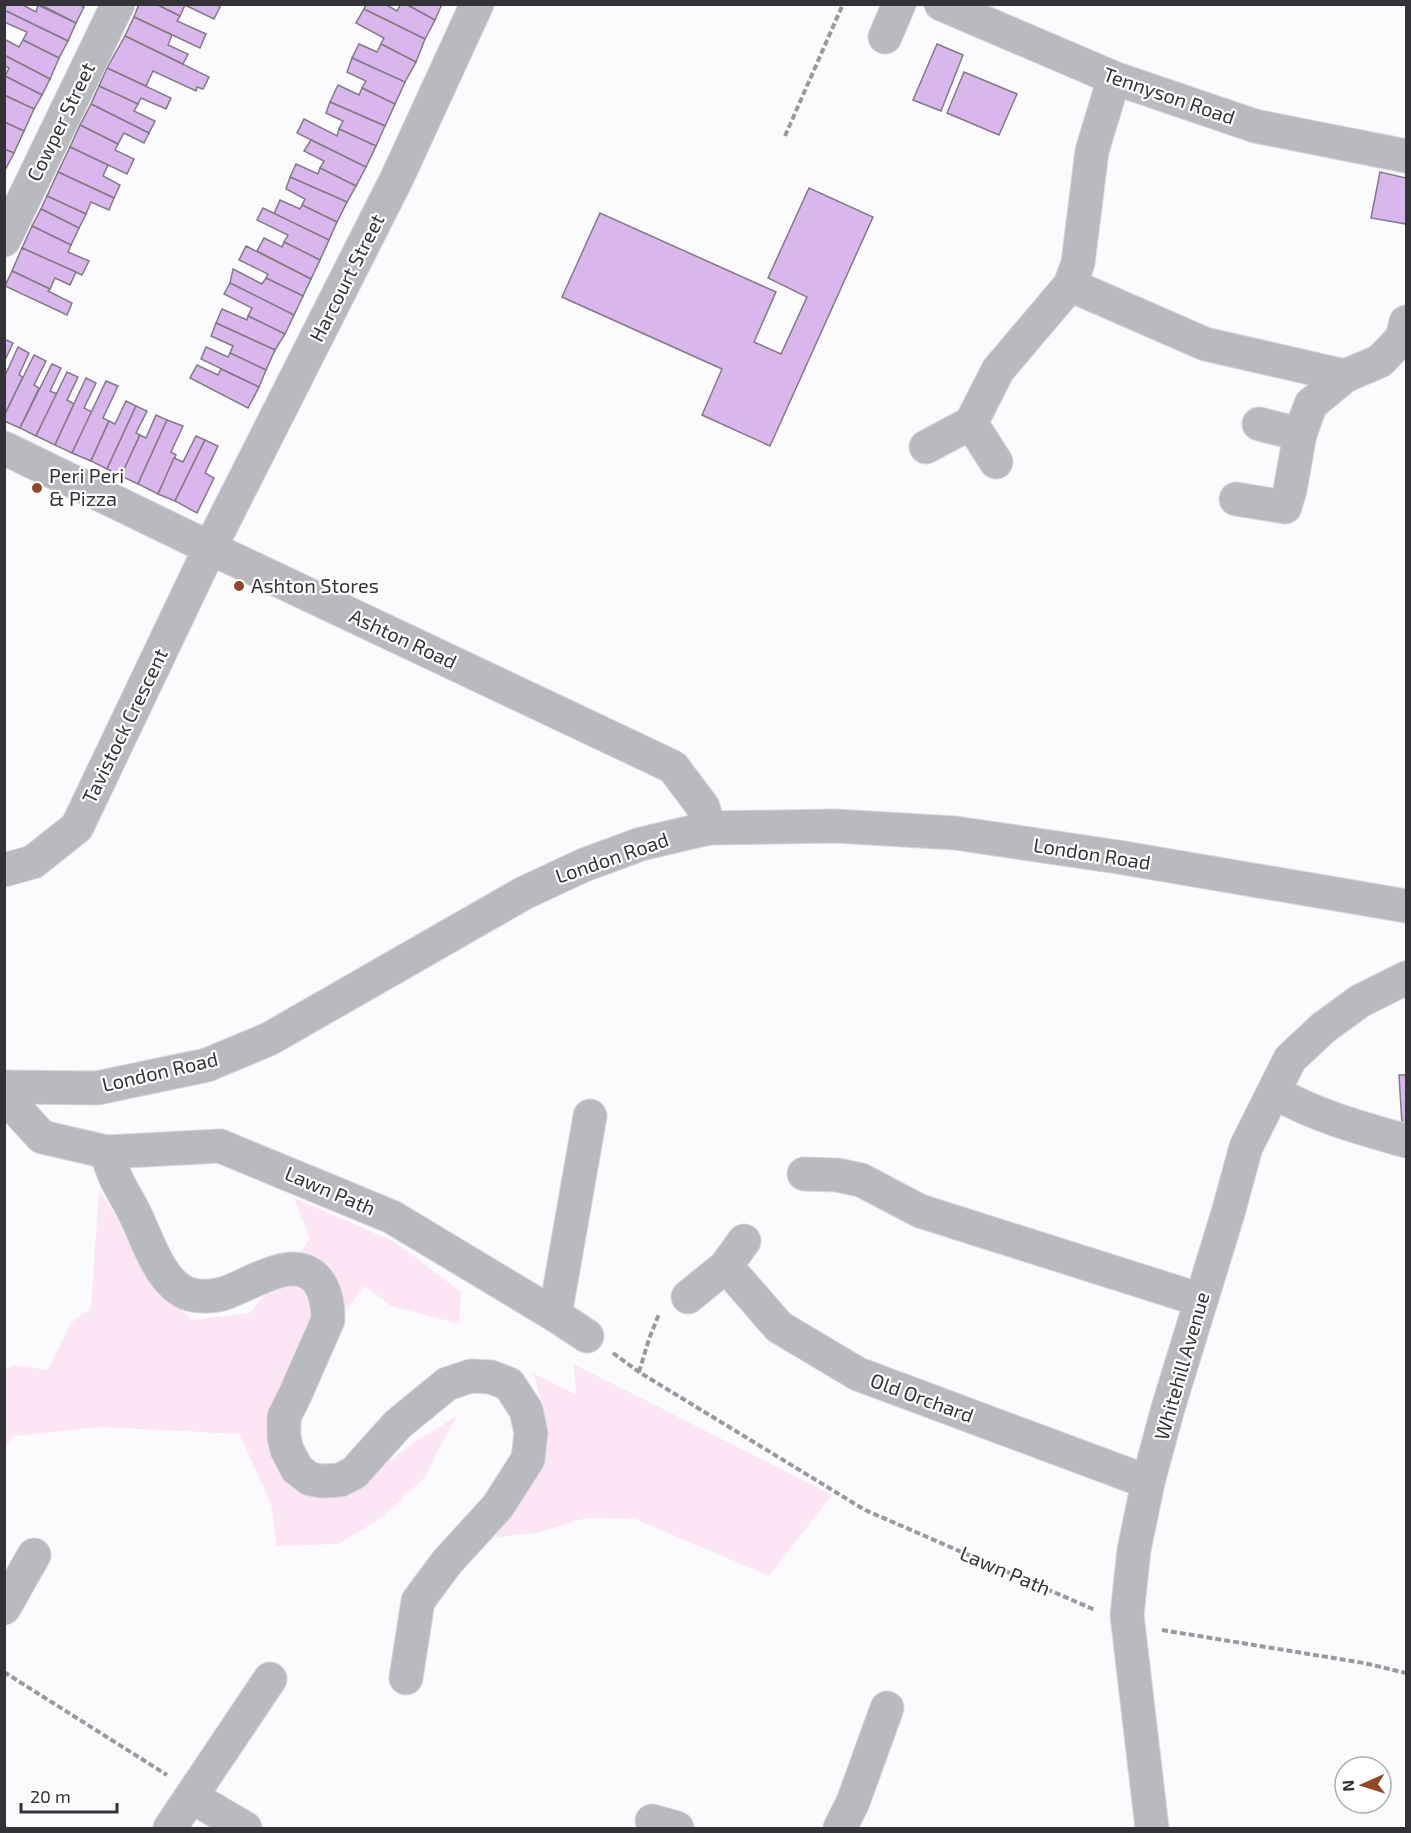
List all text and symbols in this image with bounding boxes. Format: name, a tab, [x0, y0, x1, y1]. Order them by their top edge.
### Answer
street label: Cowper Street	[21, 58, 99, 185]
street label: Tennyson Road	[1100, 61, 1238, 129]
street label: Harcourt Street	[304, 209, 389, 345]
place label: Peri Peri & Pizza	[49, 463, 124, 510]
marker: Peri Peri & Pizza	[30, 481, 44, 495]
place label: Ashton Stores	[251, 573, 379, 597]
marker: Ashton Stores	[232, 579, 246, 593]
street label: Ashton Road	[346, 603, 461, 673]
street label: Tavistock Crescent	[76, 644, 172, 807]
street label: London Road	[552, 826, 671, 888]
street label: London Road	[1032, 832, 1152, 874]
street label: London Road	[99, 1046, 220, 1096]
street label: Lawn Path	[282, 1160, 379, 1220]
street label: Whitehill Avenue	[1148, 1289, 1214, 1443]
street label: Old Orchard	[867, 1367, 977, 1427]
street label: Lawn Path	[957, 1540, 1054, 1600]
north arrow	[1333, 1755, 1393, 1815]
scale bar	[21, 1776, 117, 1814]
text: N	[1338, 1780, 1357, 1792]
text: 20 m	[30, 1785, 71, 1807]

